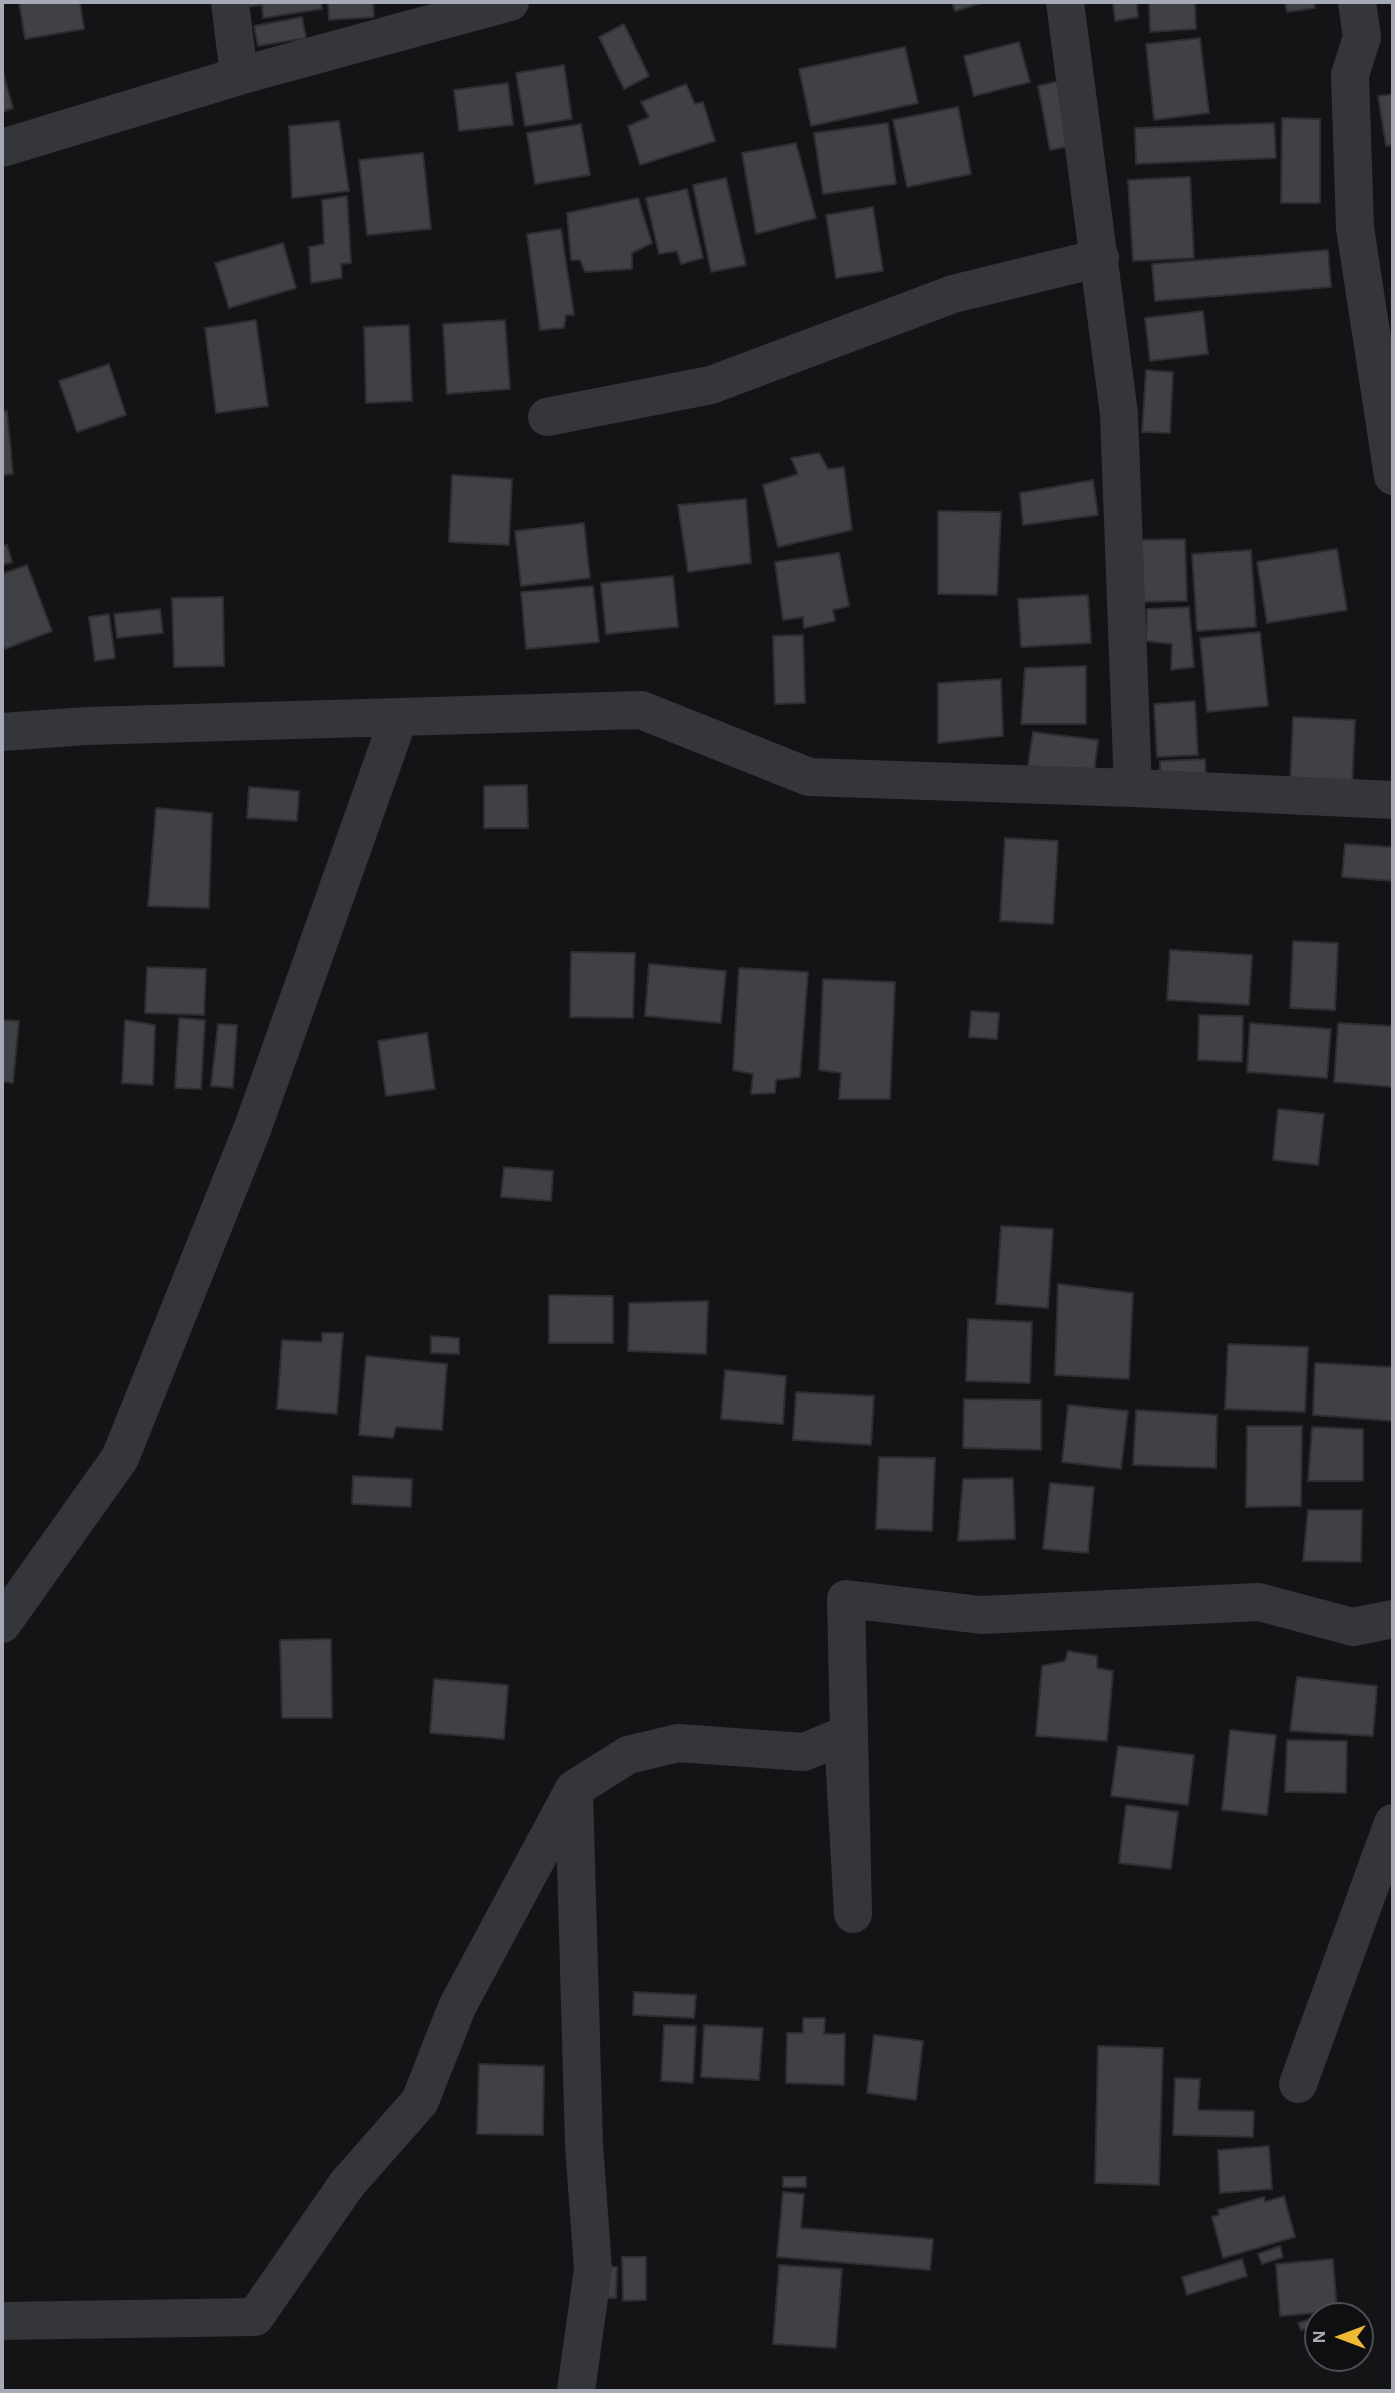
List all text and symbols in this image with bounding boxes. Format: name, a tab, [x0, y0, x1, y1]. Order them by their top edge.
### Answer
north arrow	[1304, 2302, 1374, 2372]
text: N	[1310, 2330, 1329, 2344]

